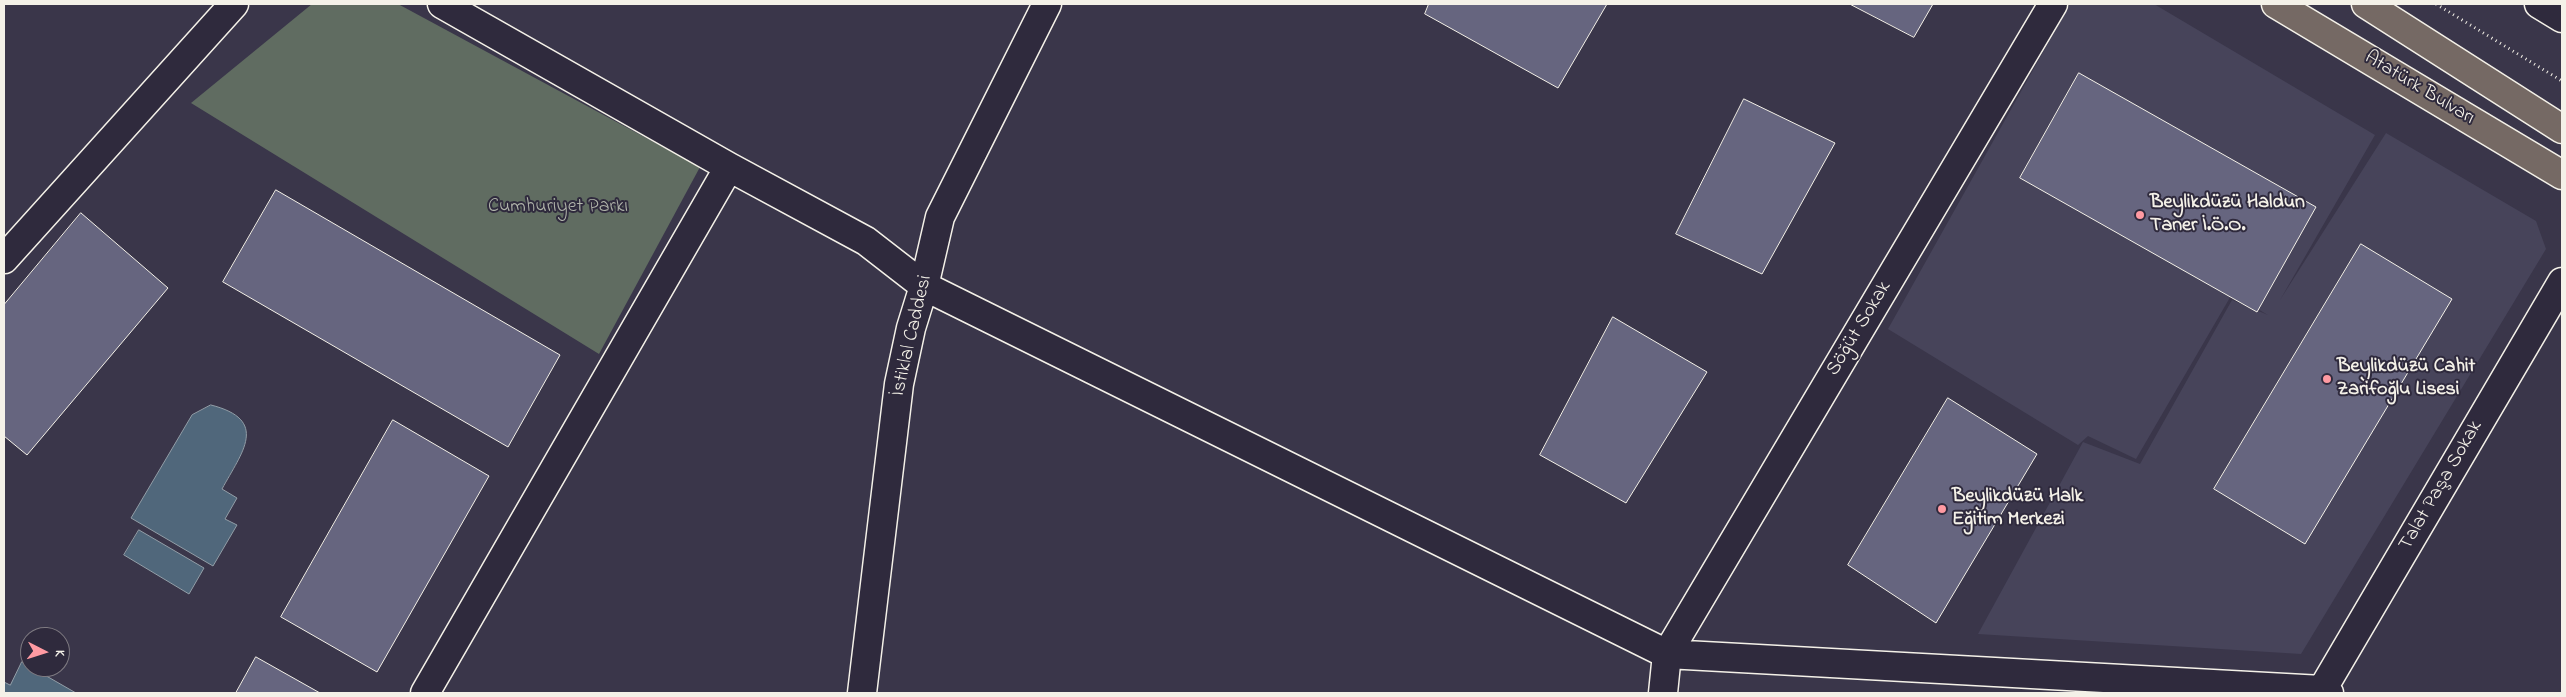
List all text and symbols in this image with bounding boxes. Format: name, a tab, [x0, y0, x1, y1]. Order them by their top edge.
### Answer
street label: Atatürk Bulvarı	[2359, 47, 2479, 131]
place label: Beylikdüzü Haldun Taner İ.Ö.O.	[2150, 192, 2305, 239]
park label: Cumhuriyet Parkı	[488, 196, 628, 220]
marker: Beylikdüzü Haldun Taner İ.Ö.O.	[2134, 209, 2146, 221]
street label: İstiklal Caddesi	[887, 273, 939, 399]
street label: Söğüt Sokak	[1822, 277, 1898, 381]
place label: Beylikdüzü Cahit Zarifoğlu Lisesi	[2337, 356, 2475, 403]
marker: Beylikdüzü Cahit Zarifoğlu Lisesi	[2321, 373, 2333, 385]
street label: Talat Paşa Sokak	[2395, 417, 2489, 555]
place label: Beylikdüzü Halk Eğitim Merkezi	[1952, 486, 2083, 533]
marker: Beylikdüzü Halk Eğitim Merkezi	[1936, 503, 1948, 515]
north arrow	[20, 627, 70, 677]
text: K	[49, 649, 70, 658]

